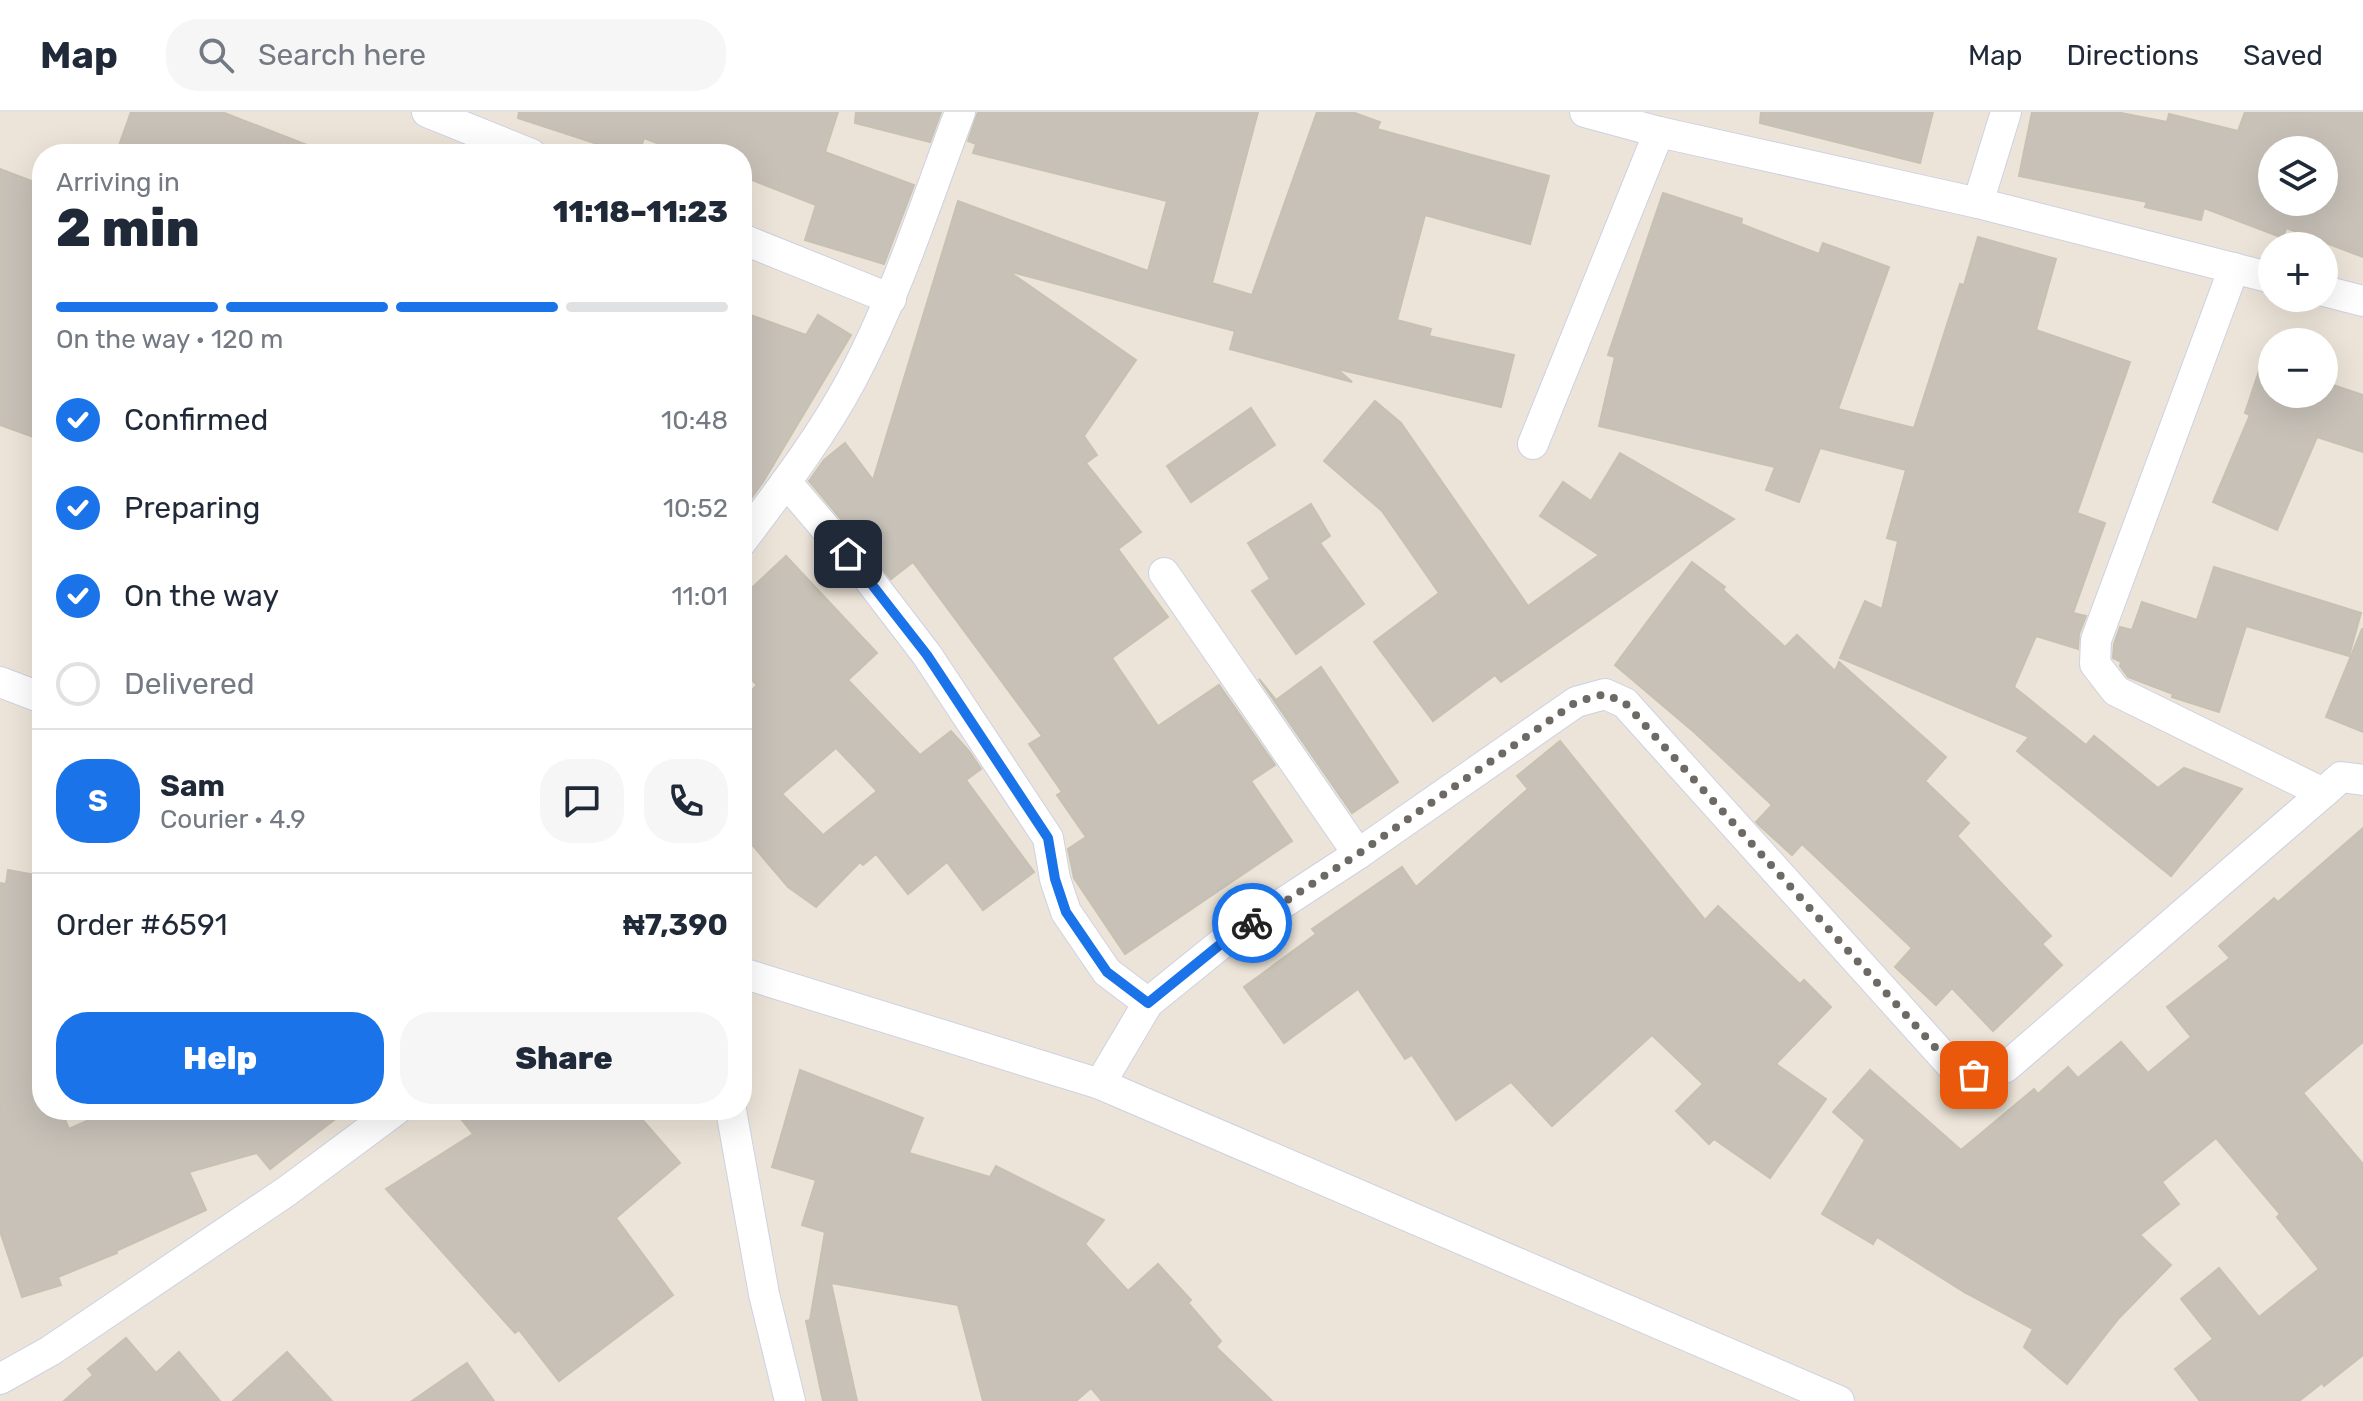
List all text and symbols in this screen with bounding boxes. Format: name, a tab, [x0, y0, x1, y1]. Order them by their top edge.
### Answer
search box	[166, 19, 726, 91]
text: Map	[40, 32, 118, 78]
icon: search	[194, 33, 238, 77]
text: Search here	[258, 37, 426, 73]
text: Map	[1968, 39, 2022, 72]
text: Directions	[2066, 39, 2199, 72]
text: Saved	[2243, 39, 2323, 72]
map controls	[2258, 136, 2338, 408]
button: layers	[2258, 136, 2338, 216]
text: Arriving in	[56, 167, 180, 198]
text: 11:18–11:23	[553, 194, 728, 230]
text: 2 min	[56, 197, 200, 259]
button: +	[2258, 232, 2338, 312]
text: On the way · 120 m	[56, 324, 283, 355]
button: −	[2258, 328, 2338, 408]
icon: check	[56, 398, 100, 442]
text: Confirmed	[124, 402, 268, 438]
text: 10:48	[661, 405, 728, 436]
icon: check	[56, 486, 100, 530]
text: Preparing	[124, 490, 260, 526]
text: 10:52	[663, 493, 728, 524]
pin	[814, 520, 882, 588]
icon: home	[826, 532, 870, 576]
icon: check	[56, 574, 100, 618]
text: On the way	[124, 578, 279, 614]
text: 11:01	[671, 581, 728, 612]
text: Delivered	[124, 666, 255, 702]
button: chat	[540, 759, 624, 843]
button: phone	[644, 759, 728, 843]
text: Sam	[160, 768, 225, 804]
text: S	[88, 783, 108, 819]
text: Courier · 4.9	[160, 804, 306, 835]
courier	[1212, 883, 1292, 963]
icon: bike	[1230, 901, 1274, 945]
text: Order #6591	[56, 907, 228, 943]
text: ₦7,390	[623, 907, 728, 943]
button: Help	[56, 1012, 384, 1104]
button: Share	[400, 1012, 728, 1104]
pin	[1940, 1041, 2008, 1109]
icon: bag	[1952, 1053, 1996, 1097]

